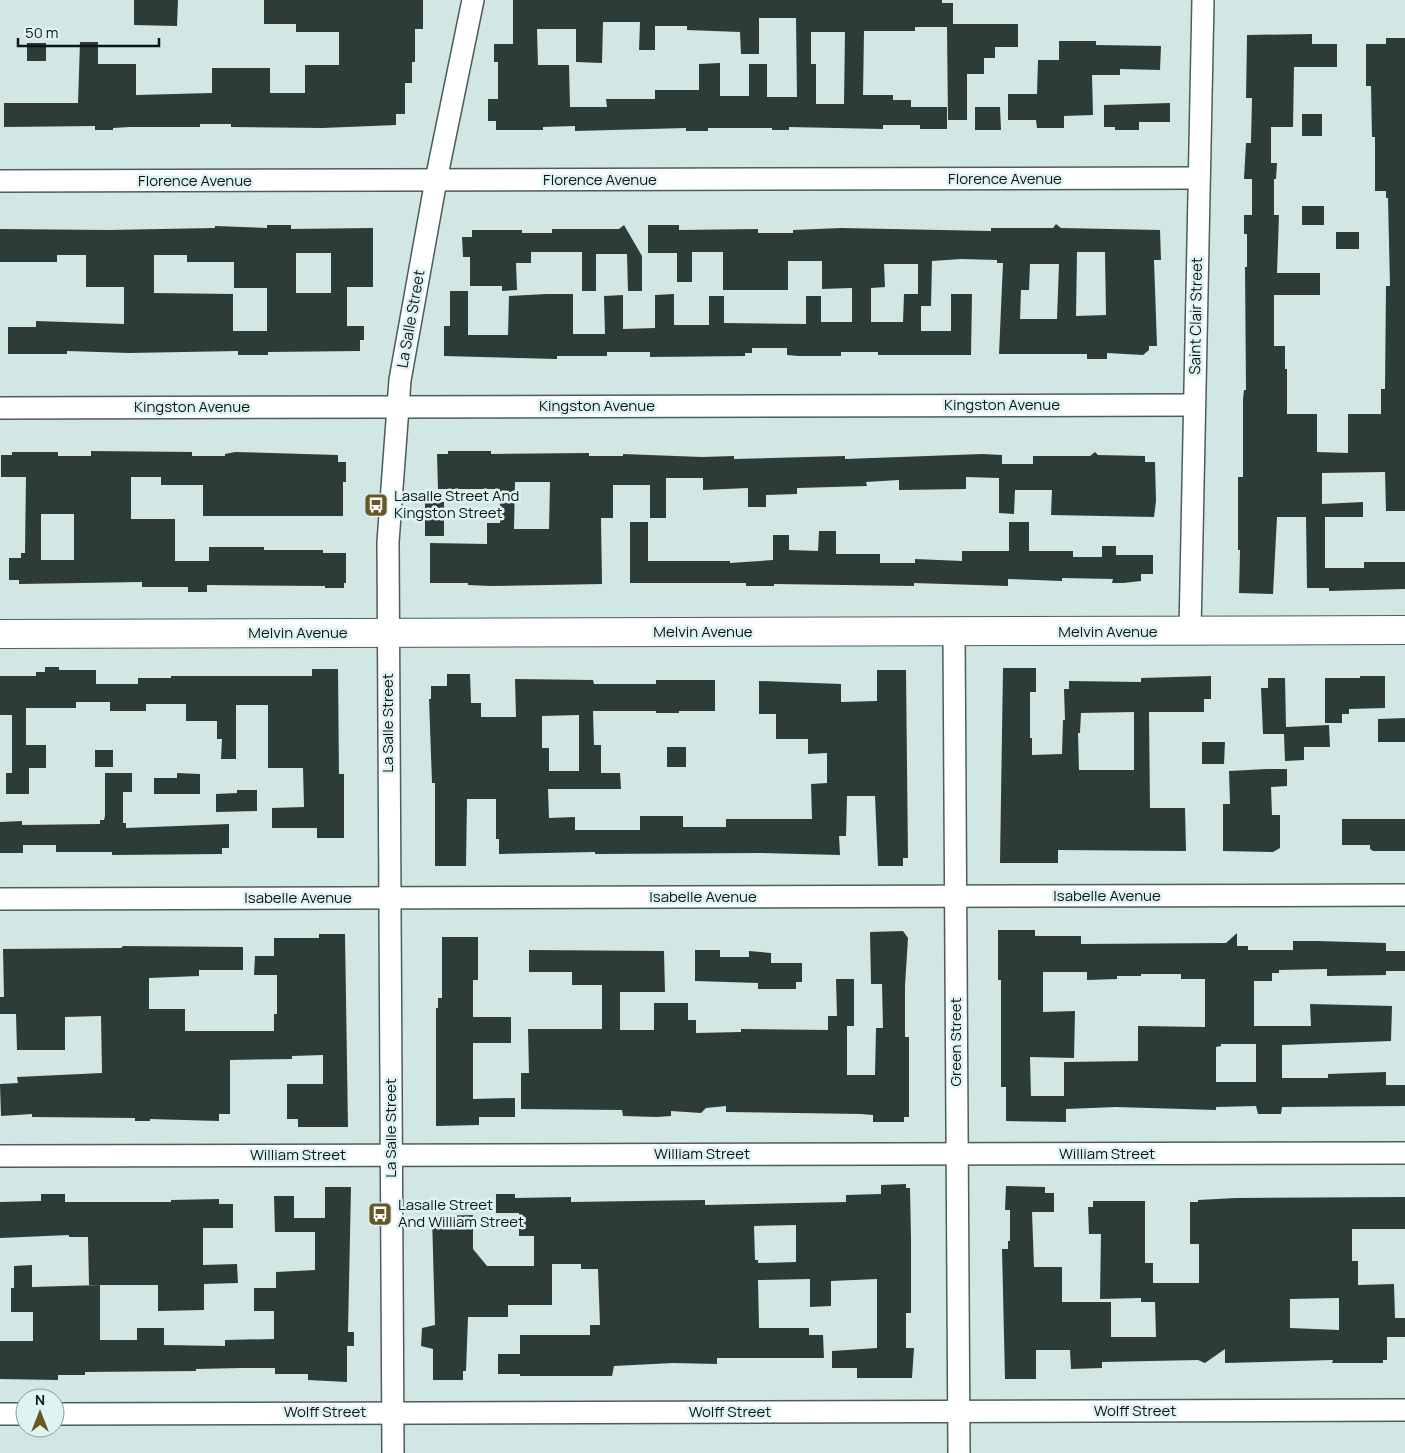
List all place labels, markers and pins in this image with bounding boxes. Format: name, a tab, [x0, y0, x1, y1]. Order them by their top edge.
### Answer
place label: Lasalle Street And Kingston Street	[394, 485, 519, 523]
bus stop icon: Lasalle Street And Kingston Street	[363, 492, 389, 518]
place label: Lasalle Street And William Street	[398, 1194, 524, 1232]
bus stop icon: Lasalle Street And William Street	[367, 1201, 393, 1227]

